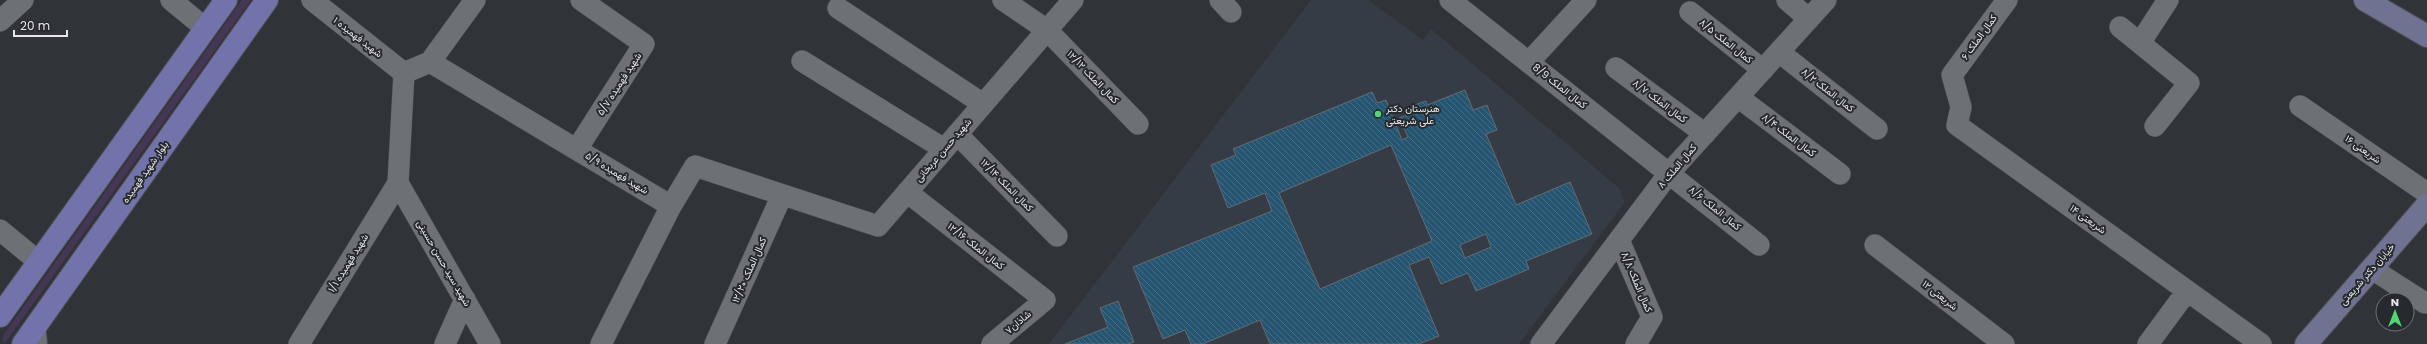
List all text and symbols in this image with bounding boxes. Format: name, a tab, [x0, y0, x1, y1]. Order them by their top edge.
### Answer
street label: کمال الملک ۶	[1957, 11, 2001, 63]
scale bar	[14, 12, 67, 38]
street label: شهید فهمیده ۱	[330, 13, 386, 61]
street label: کمال الملک ۸/۵	[1696, 15, 1757, 67]
text: 20 m	[20, 17, 50, 34]
street label: کمال الملک ۱۲/۱۲	[1064, 47, 1123, 107]
street label: شهید فهمیده ۵/۷	[593, 49, 645, 119]
street label: کمال الملک 8/9	[1530, 60, 1591, 112]
street label: کمال الملک ۸/۲	[1798, 64, 1858, 116]
street label: کمال الملک ۸/۷	[1630, 76, 1691, 127]
place label: هنرستان دکتر علی شریعتی	[1385, 101, 1440, 128]
marker: هنرستان دکتر علی شریعتی	[1373, 109, 1383, 119]
street label: کمال الملک ۸/۴	[1759, 110, 1820, 161]
street label: شهید حسن عربخانی	[911, 115, 975, 185]
street label: شریعتی ۱۶	[2342, 131, 2384, 167]
street label: بلوار شهید فهمیده	[118, 138, 172, 206]
street label: کمال الملک ۸	[1654, 140, 1700, 191]
street label: شهید فهمیده ۵/۹	[582, 148, 652, 198]
street label: کمال الملک ۱۲/۱۴	[977, 155, 1037, 215]
street label: کمال الملک ۸/۶	[1686, 182, 1745, 234]
street label: شریعتی ۱۴	[2067, 201, 2109, 237]
street label: شهید سید حسن حسینی	[413, 217, 475, 309]
street label: کمال الملک ۱۲/۱۶	[944, 219, 1008, 273]
street label: شهید فهمیده ۱/۱	[324, 231, 372, 295]
street label: کمال الملک ۱۲/۲۰	[728, 234, 770, 305]
street label: خیابان دکتر شریعتی	[2336, 239, 2398, 308]
street label: کمال الملک ۸/۸	[1617, 249, 1657, 315]
street label: شریعتی ۱۲	[1919, 276, 1961, 314]
north arrow	[2375, 292, 2415, 332]
text: N	[2391, 294, 2399, 310]
street label: شاذان۷	[1002, 306, 1035, 337]

